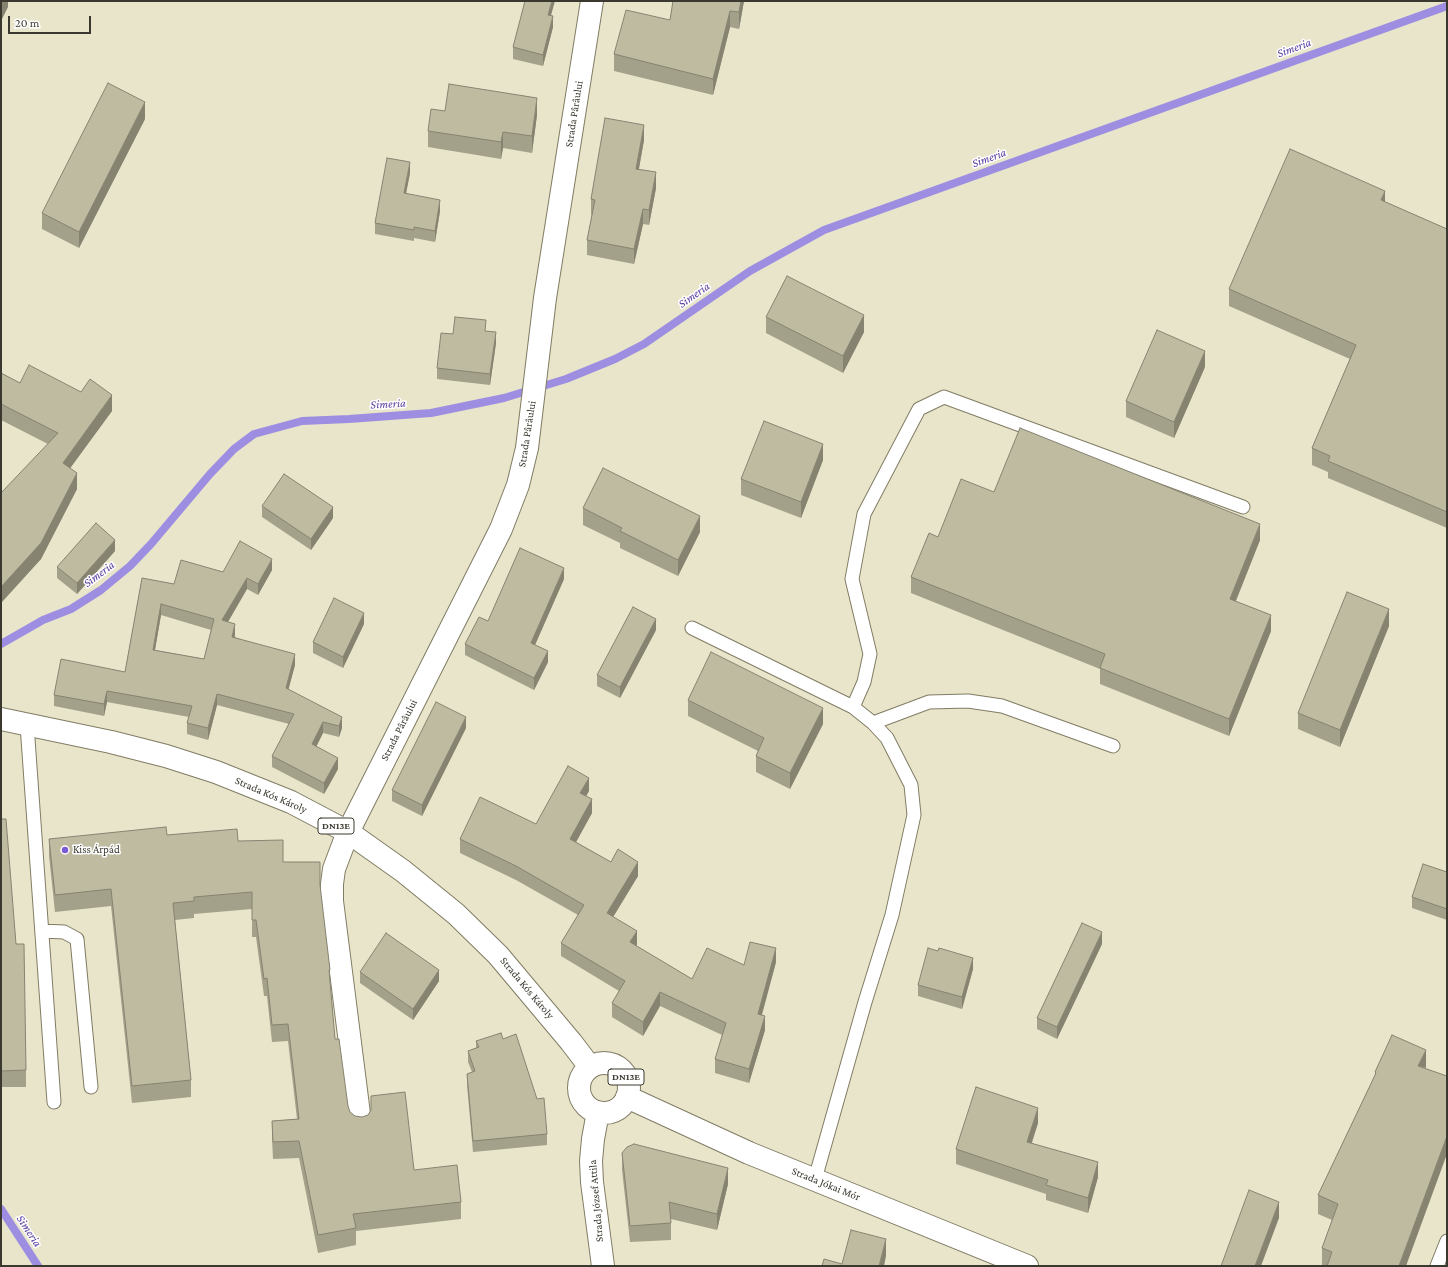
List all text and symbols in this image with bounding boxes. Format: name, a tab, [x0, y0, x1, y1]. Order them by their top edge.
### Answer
scale bar	[10, 8, 93, 34]
text: 20 m	[15, 16, 39, 30]
water label: Simeria	[1275, 35, 1313, 61]
street label: Strada Pârâului	[562, 80, 586, 148]
water label: Simeria	[970, 145, 1008, 171]
water label: Simeria	[675, 279, 713, 311]
water label: Simeria	[370, 396, 406, 412]
street label: Strada Pârâului	[515, 400, 539, 468]
water label: Simeria	[81, 558, 117, 590]
street label: Strada Pârâului	[378, 697, 420, 763]
street label: Strada Kós Károly	[233, 774, 309, 816]
road number: DN13E	[318, 818, 354, 834]
place label: Kiss Árpád	[73, 843, 120, 857]
marker: Kiss Árpád	[60, 845, 70, 855]
street label: Strada Kós Károly	[497, 954, 557, 1022]
road number: DN13E	[608, 1069, 644, 1085]
street label: Strada József Attila	[586, 1159, 606, 1243]
street label: Strada Jókai Mór	[790, 1164, 862, 1204]
water label: Simeria	[13, 1212, 45, 1250]

